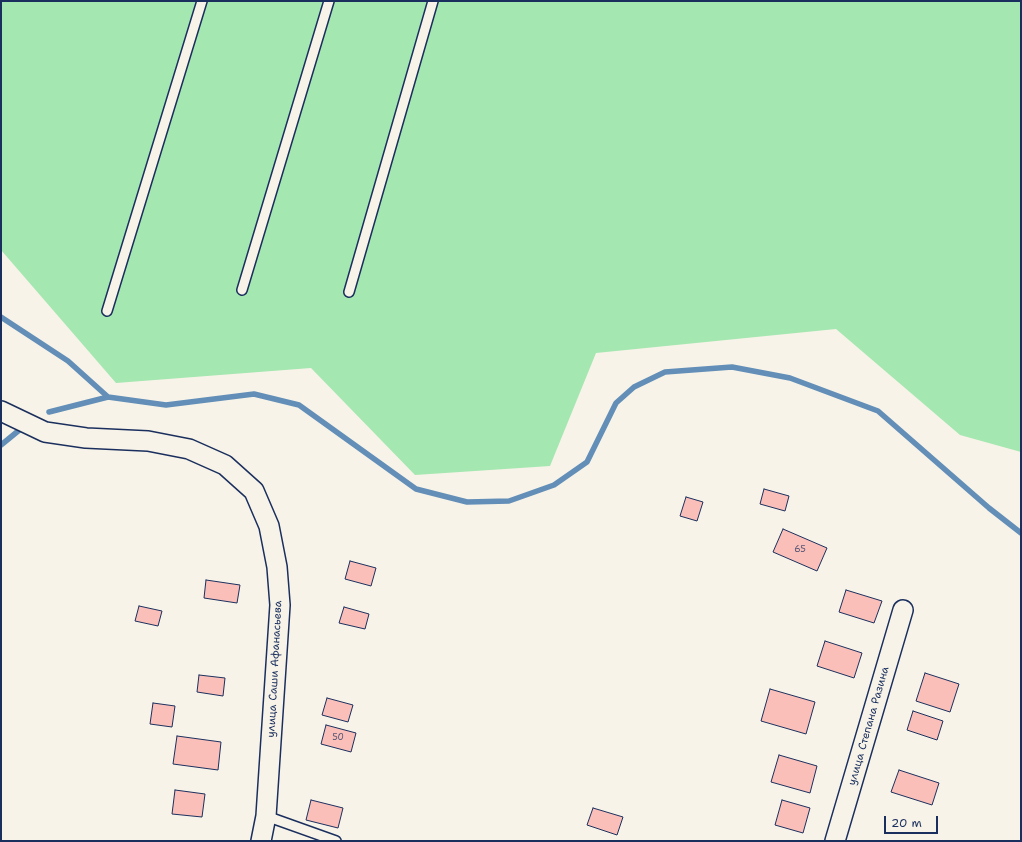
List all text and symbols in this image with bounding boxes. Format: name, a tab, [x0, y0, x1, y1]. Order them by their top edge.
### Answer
house number: 65	[794, 545, 806, 555]
street label: улица Саши Афанасьева	[265, 600, 285, 738]
street label: улица Степана Разина	[846, 665, 892, 787]
house number: 50	[332, 733, 344, 743]
scale bar	[886, 808, 940, 834]
text: 20 m	[891, 815, 922, 831]

